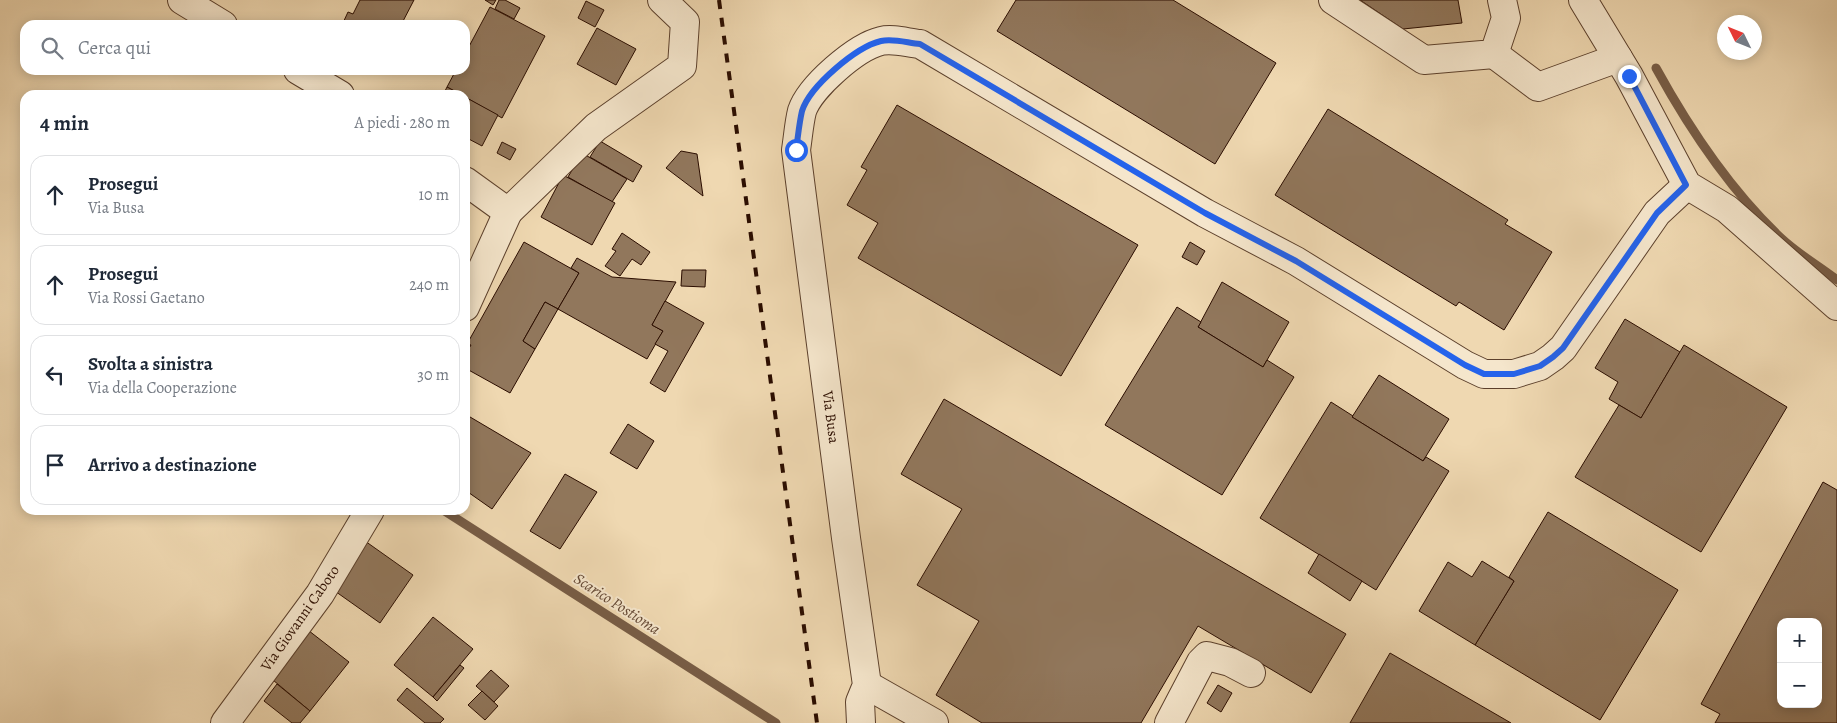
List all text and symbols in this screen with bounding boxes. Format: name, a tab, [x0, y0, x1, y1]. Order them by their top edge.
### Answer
north arrow	[1717, 15, 1762, 60]
search box	[20, 20, 470, 75]
icon: search	[38, 34, 66, 62]
text: Cerca qui	[78, 35, 151, 61]
route end	[1618, 65, 1641, 88]
text: 4 min	[40, 109, 89, 137]
text: A piedi · 280 m	[354, 112, 450, 134]
route start	[785, 139, 808, 162]
text: Prosegui	[88, 171, 158, 197]
icon: ahead	[41, 181, 69, 209]
text: 10 m	[419, 184, 449, 206]
text: Via Busa	[88, 197, 144, 219]
text: Prosegui	[88, 261, 158, 287]
icon: ahead	[41, 271, 69, 299]
text: 240 m	[409, 274, 449, 296]
text: Via Rossi Gaetano	[88, 287, 205, 309]
text: Svolta a sinistra	[88, 351, 213, 377]
icon: left	[41, 361, 69, 389]
text: 30 m	[417, 364, 449, 386]
text: Via della Cooperazione	[88, 377, 237, 399]
street label: Via Busa	[818, 389, 844, 444]
icon: arrive	[41, 451, 69, 479]
text: Arrivo a destinazione	[88, 452, 257, 478]
street label: Via Giovanni Caboto	[255, 561, 344, 676]
water label: Scarico Postioma	[570, 568, 665, 640]
map controls	[1777, 618, 1822, 708]
button: +	[1777, 618, 1822, 663]
button: −	[1777, 663, 1822, 708]

